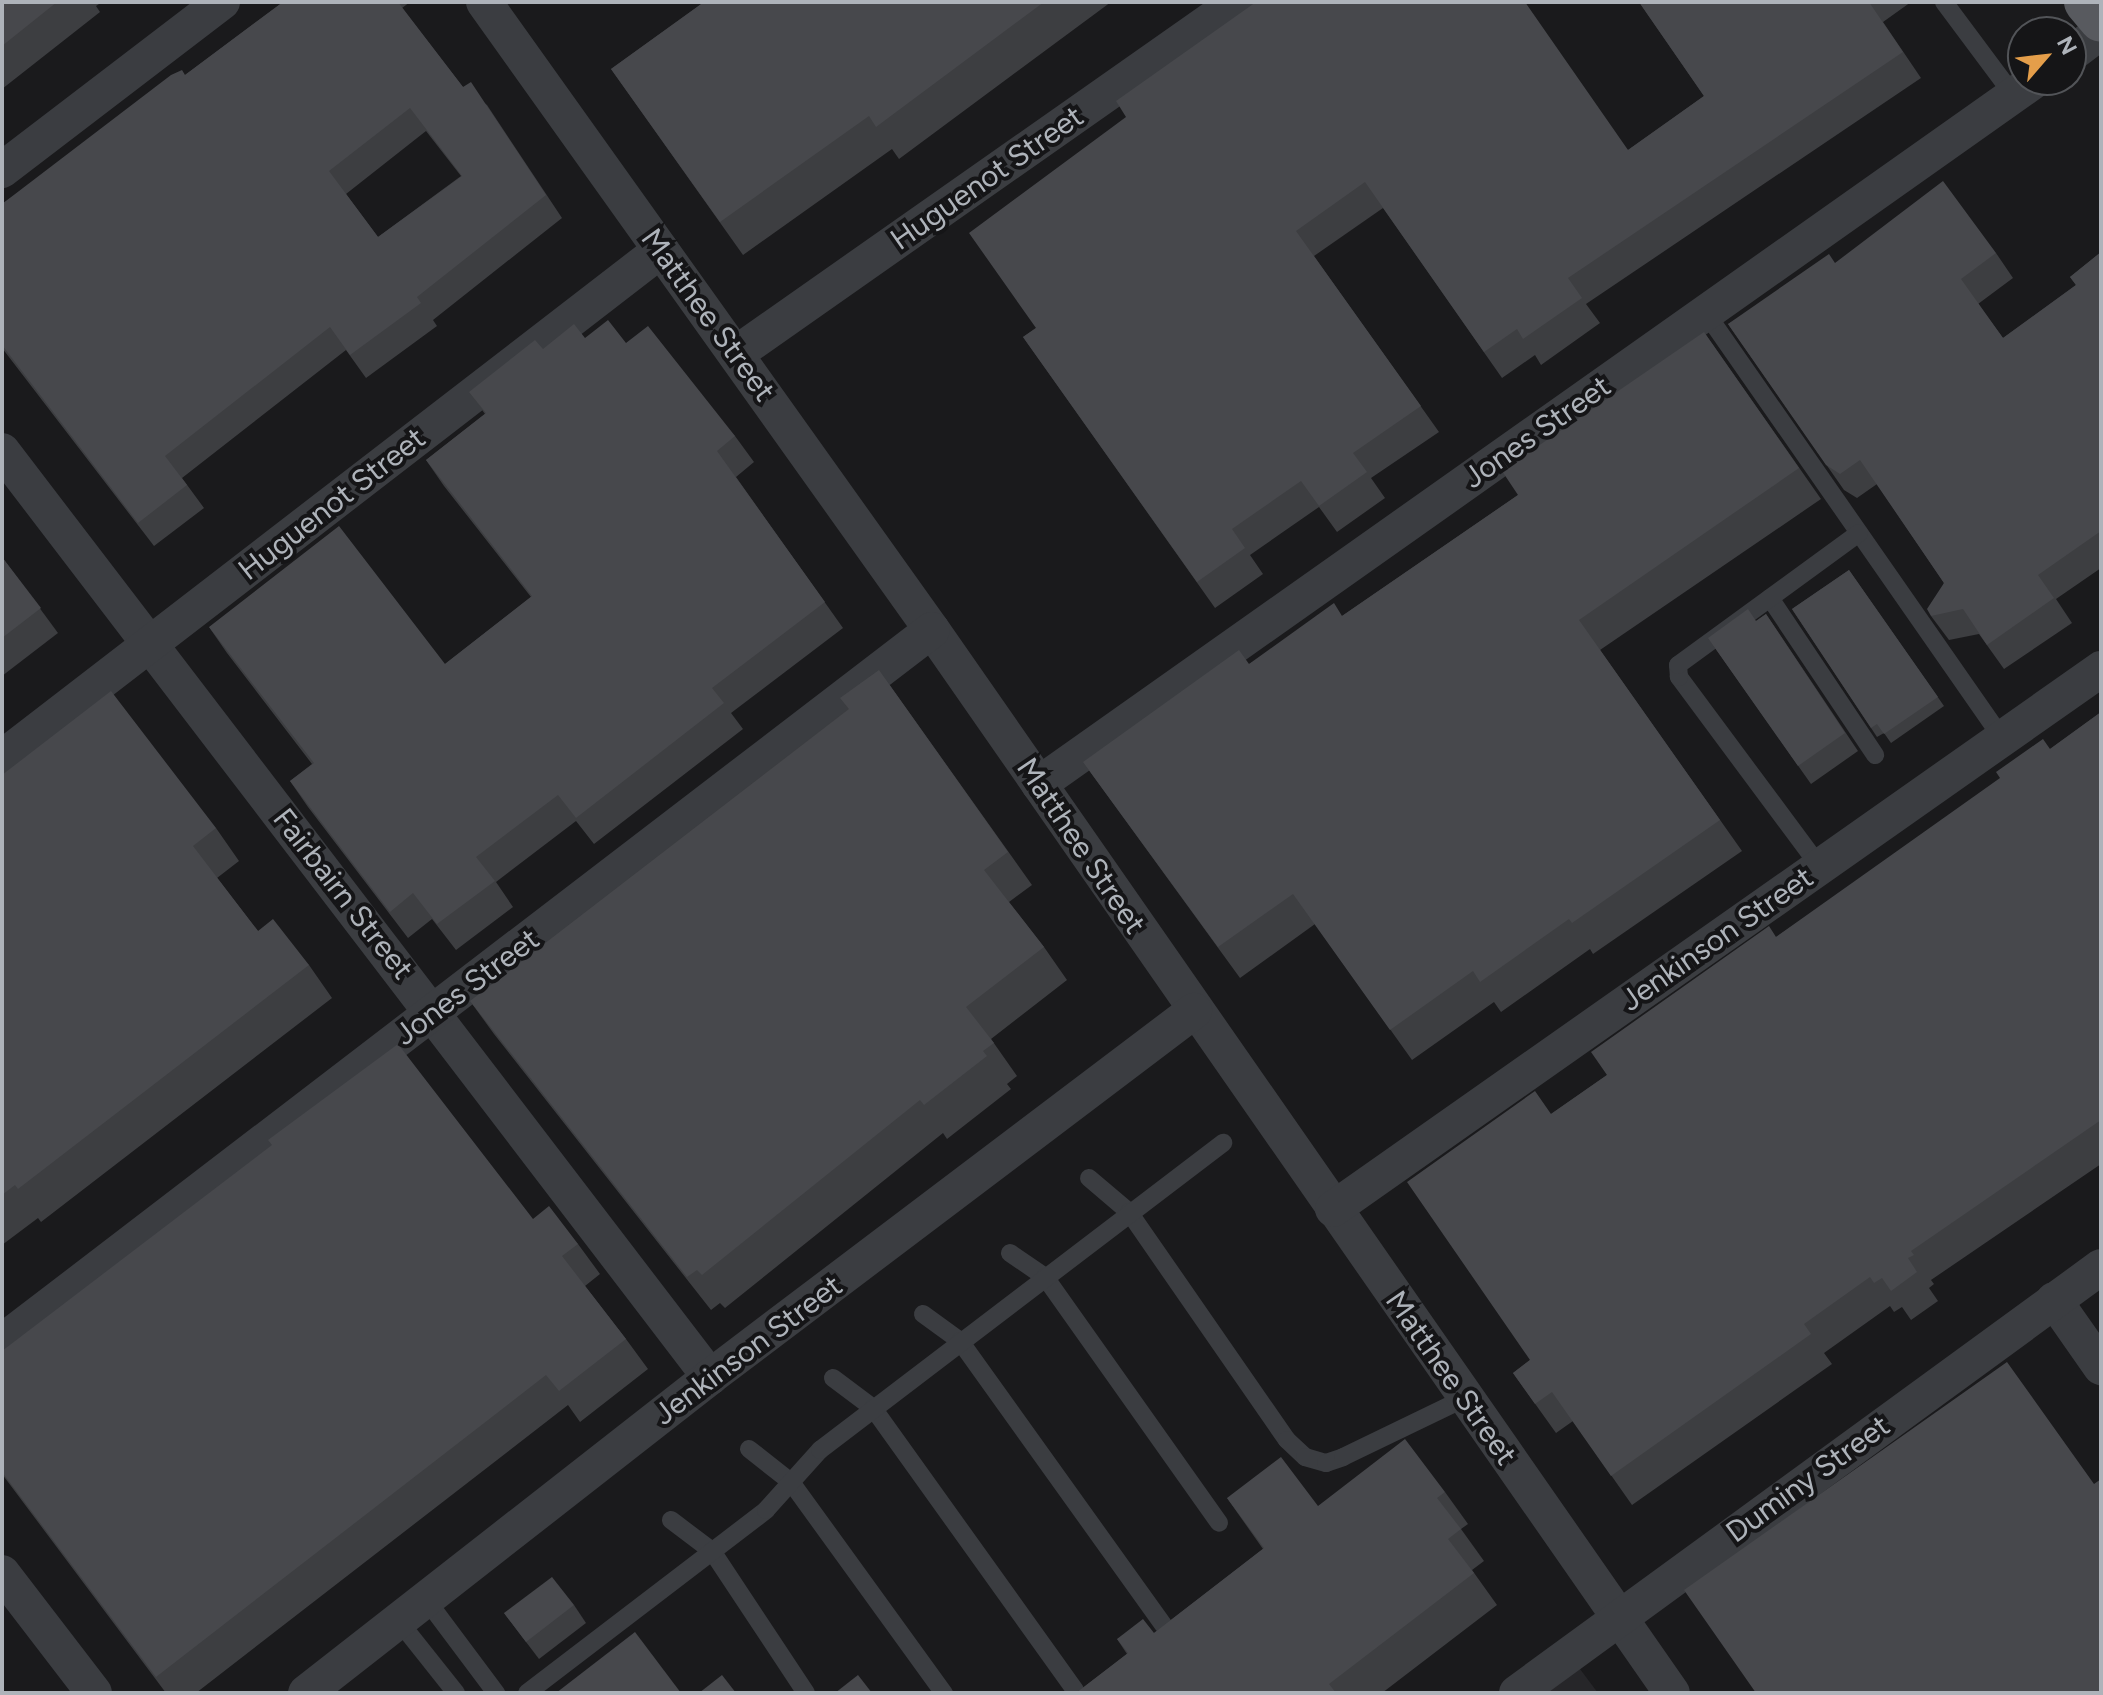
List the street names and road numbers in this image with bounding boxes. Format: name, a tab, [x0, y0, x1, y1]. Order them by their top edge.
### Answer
street label: Huguenot Street	[884, 98, 1090, 258]
street label: Matthee Street	[633, 222, 783, 408]
street label: Jones Street	[1456, 368, 1618, 496]
street label: Huguenot Street	[232, 420, 432, 588]
street label: Matthee Street	[1009, 751, 1153, 941]
street label: Fairbairn Street	[265, 801, 421, 987]
street label: Jenkinson Street	[1614, 859, 1820, 1019]
street label: Jones Street	[388, 921, 546, 1053]
street label: Jenkinson Street	[647, 1268, 849, 1432]
street label: Matthee Street	[1378, 1284, 1524, 1472]
street label: Duminy Street	[1719, 1408, 1897, 1550]

